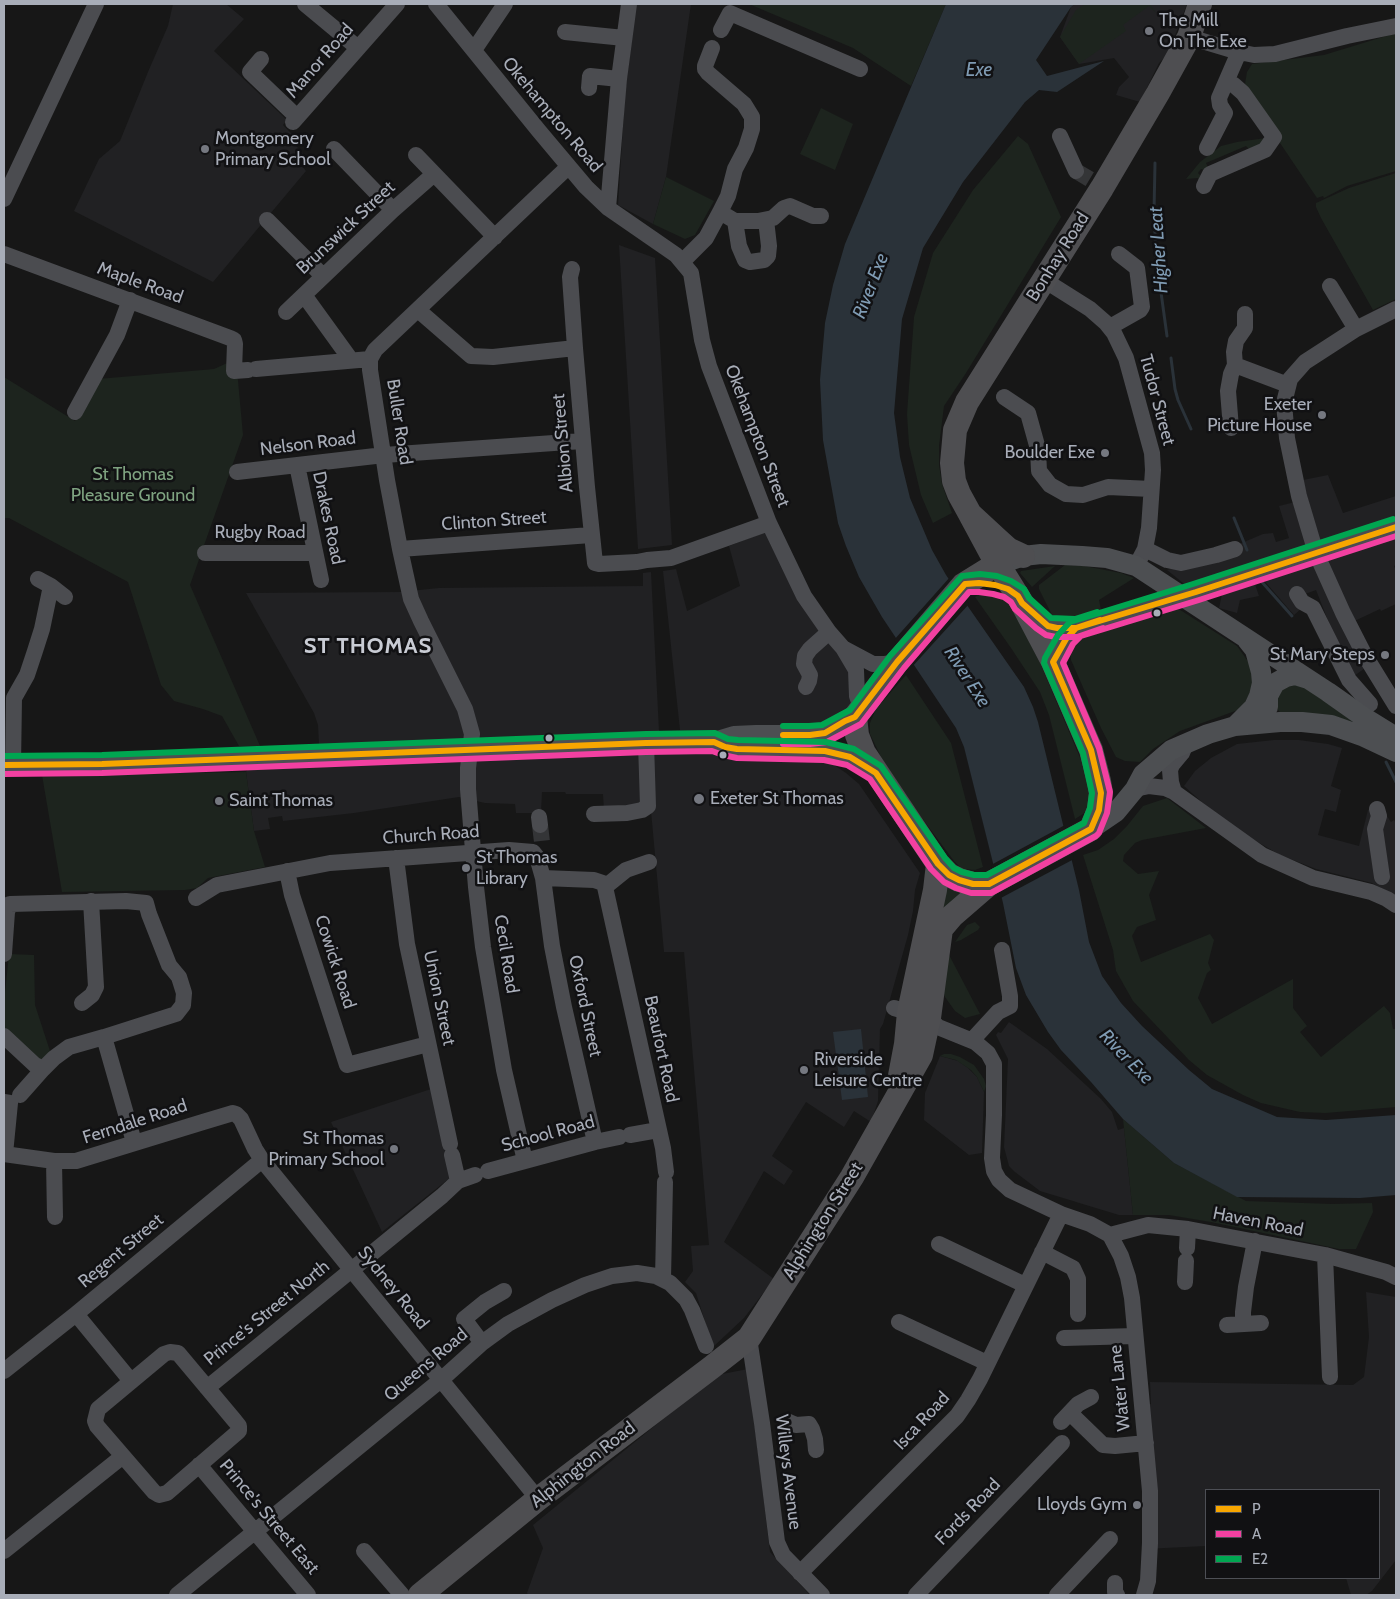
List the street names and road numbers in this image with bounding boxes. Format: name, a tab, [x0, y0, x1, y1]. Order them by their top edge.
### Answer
street label: Manor Road	[282, 19, 358, 103]
street label: Okehampton Road	[498, 53, 606, 177]
street label: Brunswick Street	[292, 177, 400, 279]
street label: Bonhay Road	[1022, 208, 1094, 306]
street label: Maple Road	[94, 258, 186, 308]
street label: Tudor Street	[1134, 352, 1180, 448]
street label: Okehampton Street	[720, 362, 794, 510]
street label: Buller Road	[382, 378, 416, 466]
street label: Albion Street	[548, 393, 578, 493]
street label: Nelson Road	[259, 427, 357, 461]
street label: Drakes Road	[308, 469, 348, 567]
street label: Clinton Street	[441, 507, 547, 535]
street label: Rugby Road	[214, 522, 306, 544]
street label: Church Road	[382, 821, 480, 849]
street label: Cowick Road	[310, 913, 360, 1011]
street label: Cecil Road	[489, 913, 523, 995]
street label: Union Street	[418, 948, 460, 1048]
street label: Oxford Street	[564, 953, 606, 1059]
street label: Beaufort Road	[639, 994, 683, 1104]
street label: Ferndale Road	[80, 1095, 190, 1149]
street label: School Road	[499, 1111, 597, 1157]
street label: Alphington Street	[778, 1158, 868, 1284]
street label: Haven Road	[1211, 1203, 1305, 1241]
street label: Regent Street	[74, 1209, 168, 1293]
street label: Sydney Road	[353, 1242, 433, 1334]
street label: Prince's Street North	[200, 1256, 334, 1370]
street label: Queens Road	[380, 1324, 472, 1406]
street label: Water Lane	[1105, 1344, 1135, 1432]
street label: Isca Road	[890, 1387, 954, 1455]
street label: Willeys Avenue	[770, 1413, 806, 1531]
street label: Alphington Road	[526, 1417, 640, 1513]
street label: Prince's Street East	[215, 1455, 323, 1579]
street label: Fords Road	[931, 1474, 1005, 1550]

